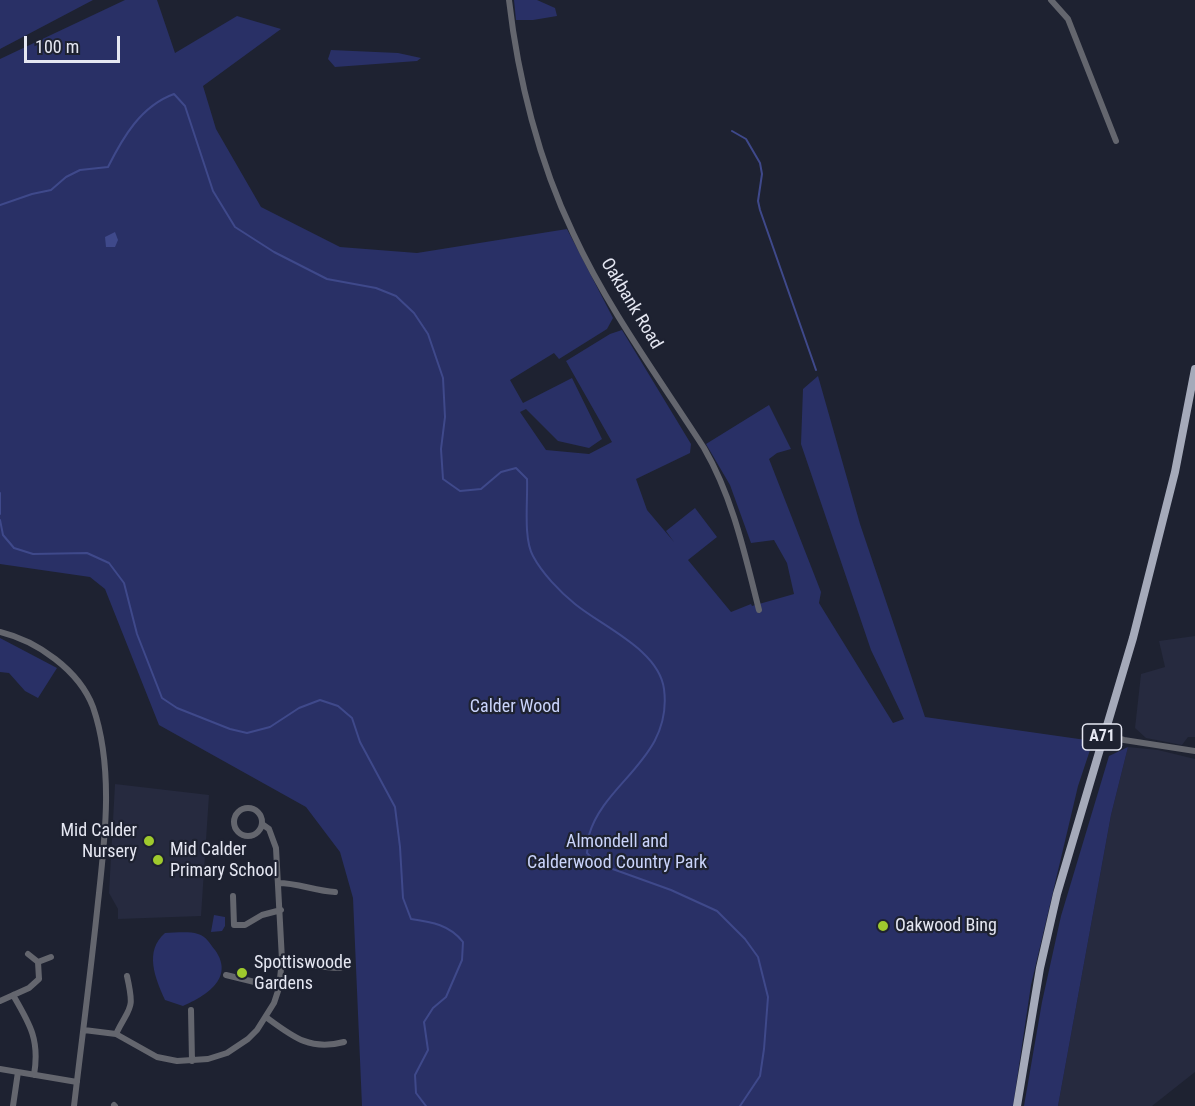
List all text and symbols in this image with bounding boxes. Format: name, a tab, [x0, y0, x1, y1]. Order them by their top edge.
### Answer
scale bar	[27, 24, 123, 62]
text: 100 m	[35, 36, 79, 57]
street label: Oakbank Road	[595, 255, 667, 353]
park label: Calder Wood	[470, 696, 560, 718]
road number: A71	[1082, 724, 1122, 750]
place label: Mid Calder Nursery	[60, 820, 137, 862]
park label: Almondell and Calderwood Country Park	[527, 831, 707, 874]
marker: Mid Calder Nursery	[142, 834, 156, 848]
place label: Mid Calder Primary School	[170, 839, 278, 882]
marker: Mid Calder Primary School	[151, 853, 165, 867]
place label: Oakwood Bing	[895, 915, 997, 937]
marker: Oakwood Bing	[876, 919, 890, 933]
place label: Spottiswoode Gardens	[254, 952, 351, 994]
marker: Spottiswoode Gardens	[235, 966, 249, 980]

